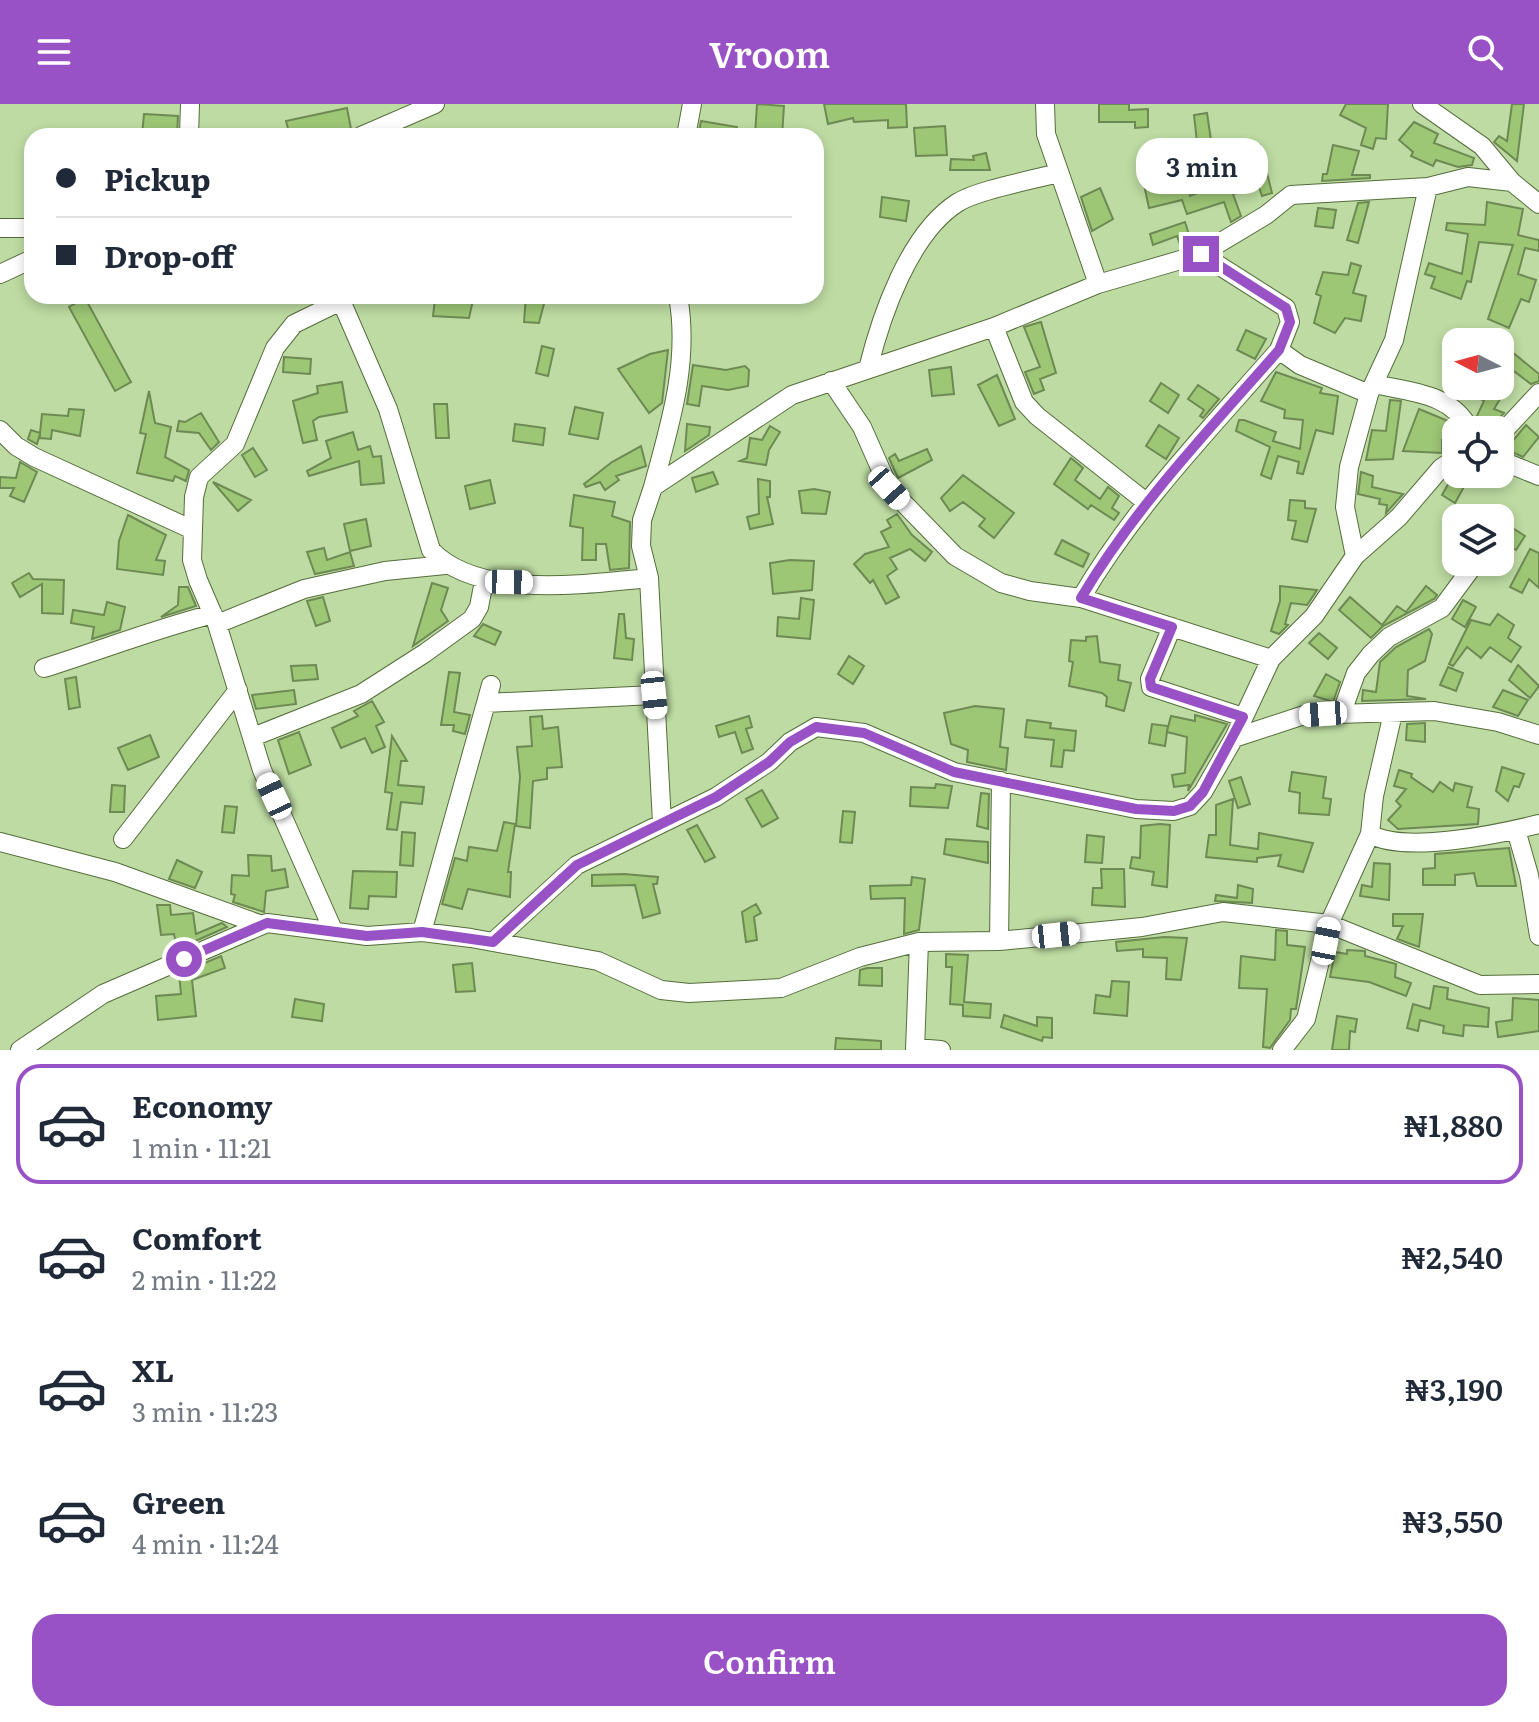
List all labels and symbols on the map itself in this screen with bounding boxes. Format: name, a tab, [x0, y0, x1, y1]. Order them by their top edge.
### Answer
callout: 3 min	[1135, 138, 1267, 194]
route end	[1183, 236, 1219, 272]
north arrow	[1442, 328, 1514, 400]
car	[864, 462, 914, 514]
car	[485, 570, 533, 594]
car	[640, 670, 668, 720]
car	[1298, 700, 1348, 728]
car	[253, 769, 295, 823]
car	[1310, 915, 1342, 967]
car	[1031, 921, 1081, 949]
route start	[166, 941, 202, 977]

